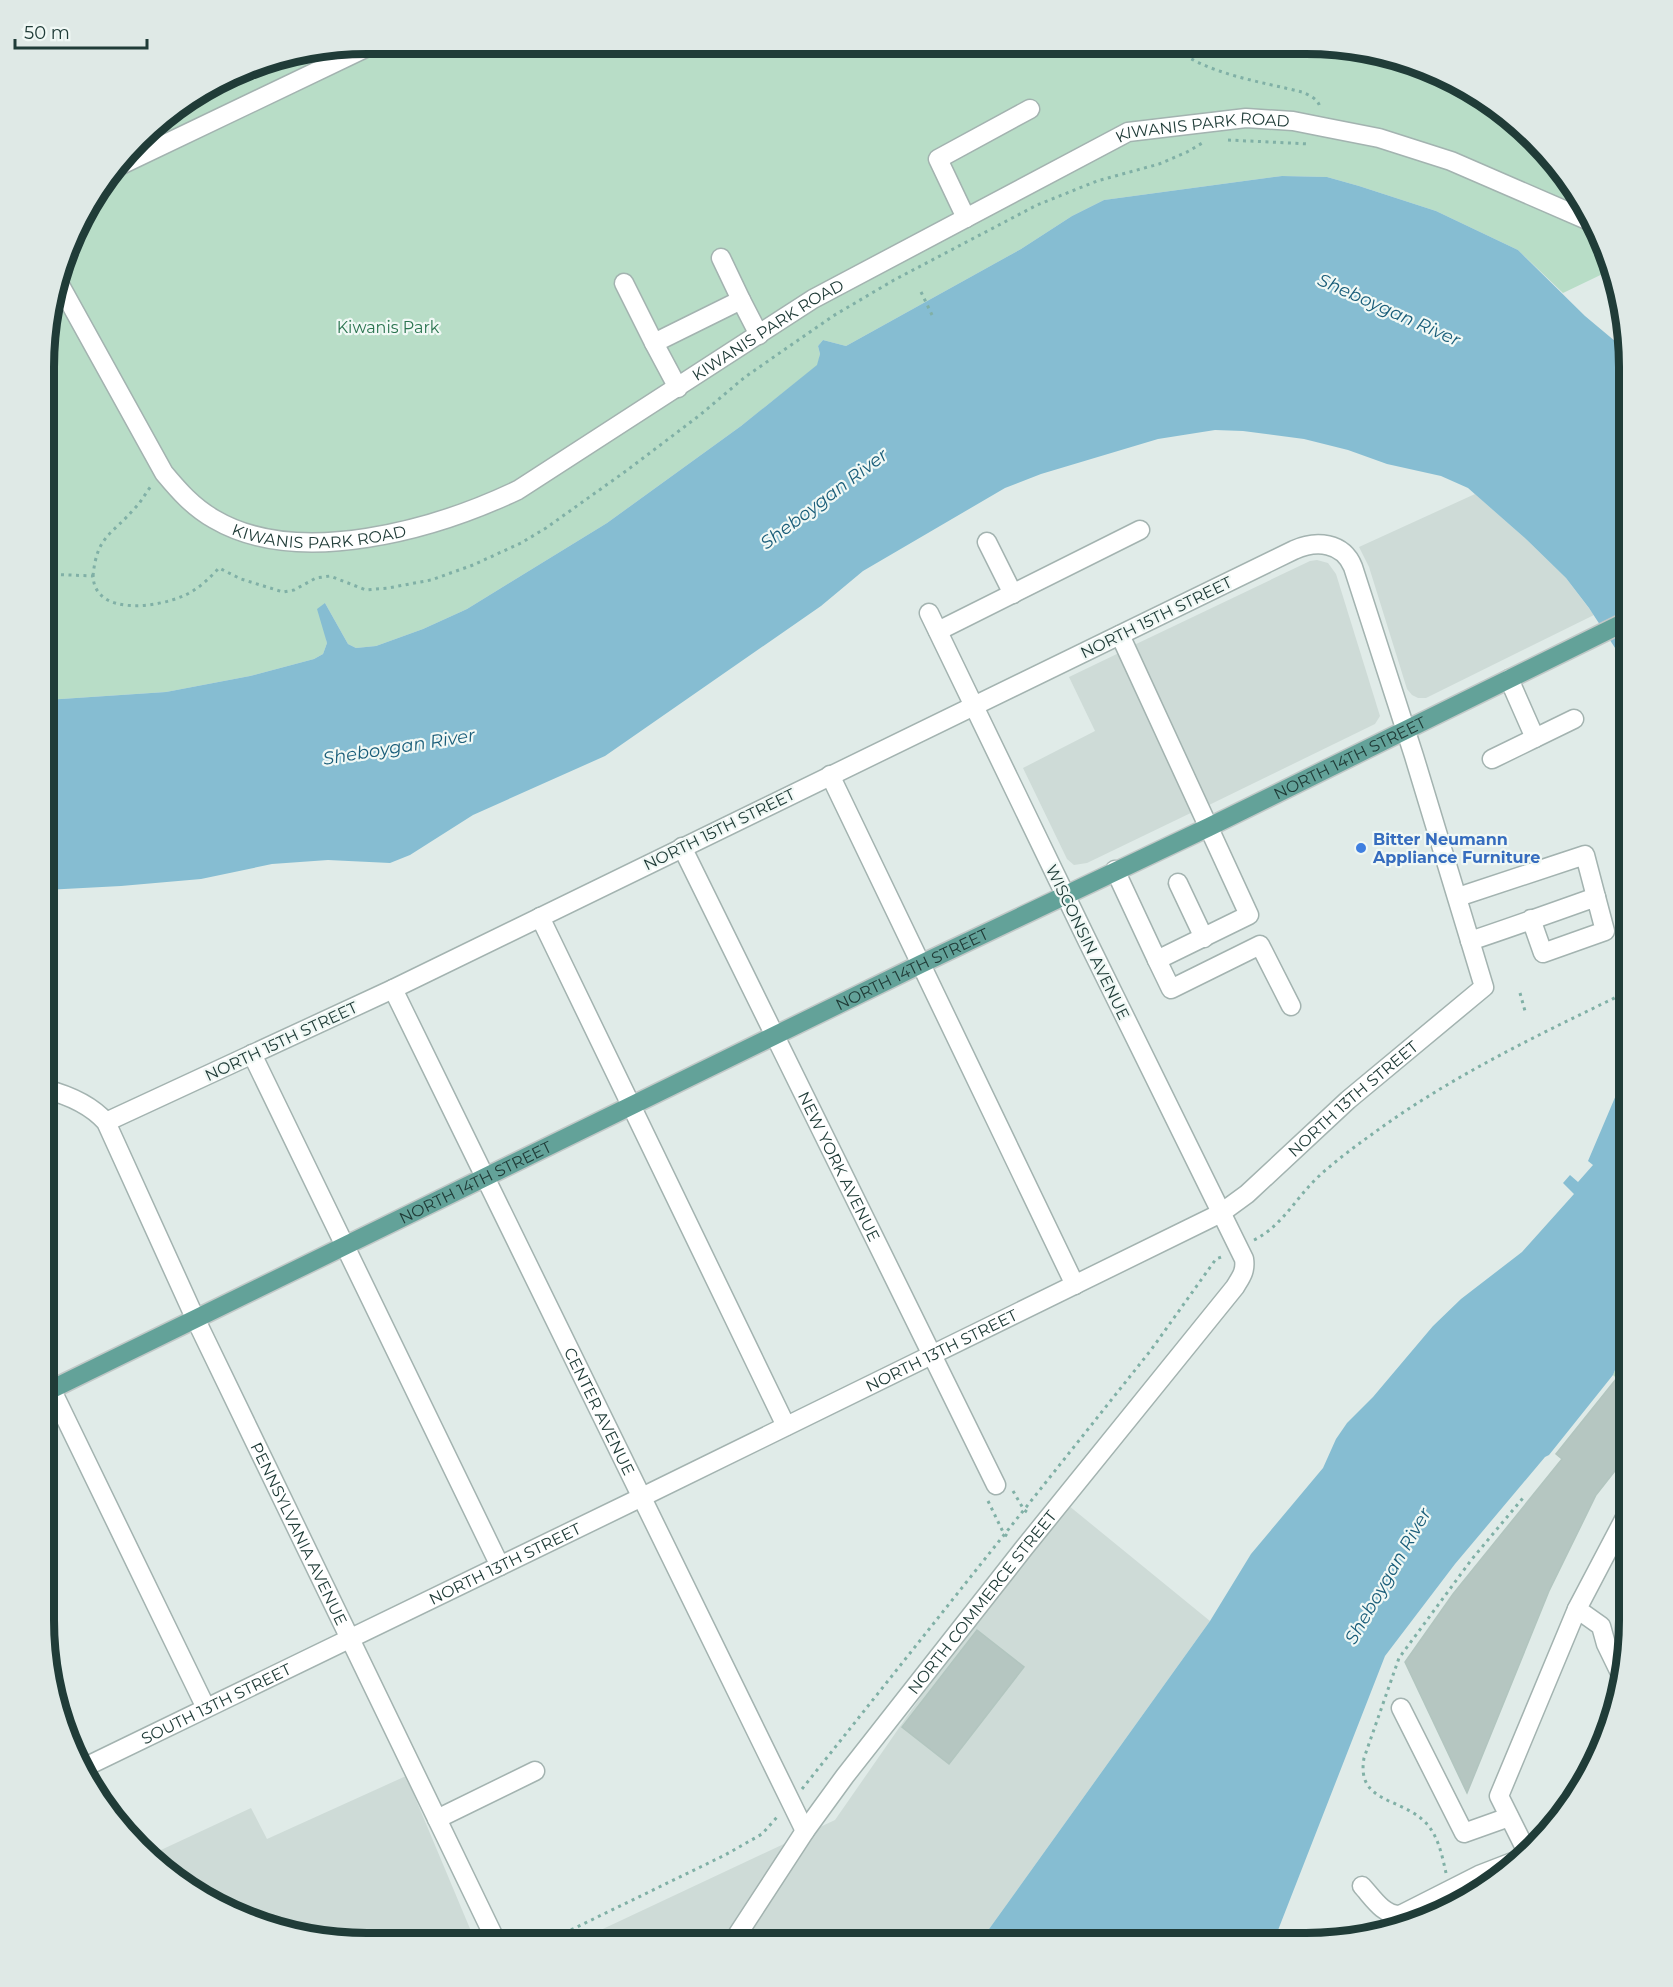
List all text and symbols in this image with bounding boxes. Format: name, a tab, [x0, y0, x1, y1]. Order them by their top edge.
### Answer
scale bar	[15, 12, 147, 50]
text: 50 m	[24, 22, 70, 44]
street label: KIWANIS PARK ROAD	[1112, 109, 1290, 147]
water label: Sheboygan River	[1314, 269, 1464, 352]
street label: KIWANIS PARK ROAD	[689, 276, 847, 385]
park label: Kiwanis Park	[337, 318, 440, 337]
water label: Sheboygan River	[756, 444, 893, 554]
street label: KIWANIS PARK ROAD	[229, 520, 408, 552]
street label: NORTH 15TH STREET	[1077, 572, 1236, 662]
street label: NORTH 14TH STREET	[1271, 712, 1430, 804]
water label: Sheboygan River	[321, 724, 477, 770]
street label: NORTH 15TH STREET	[640, 784, 799, 874]
place label: Bitter Neumann Appliance Furniture	[1372, 830, 1540, 867]
marker: Bitter Neumann Appliance Furniture	[1354, 841, 1368, 855]
street label: WISCONSIN AVENUE	[1042, 862, 1133, 1023]
street label: NORTH 14TH STREET	[833, 924, 992, 1014]
street label: NORTH 15TH STREET	[202, 997, 361, 1085]
street label: NORTH 13TH STREET	[1284, 1037, 1422, 1161]
street label: NEW YORK AVENUE	[794, 1088, 884, 1245]
street label: NORTH 14TH STREET	[396, 1137, 555, 1228]
street label: NORTH 13TH STREET	[863, 1305, 1021, 1396]
street label: CENTER AVENUE	[560, 1344, 638, 1478]
street label: PENNSYLVANIA AVENUE	[246, 1439, 351, 1628]
water label: Sheboygan River	[1340, 1503, 1436, 1648]
street label: NORTH COMMERCE STREET	[904, 1506, 1061, 1698]
street label: NORTH 13TH STREET	[426, 1519, 585, 1609]
street label: SOUTH 13TH STREET	[138, 1659, 295, 1748]

